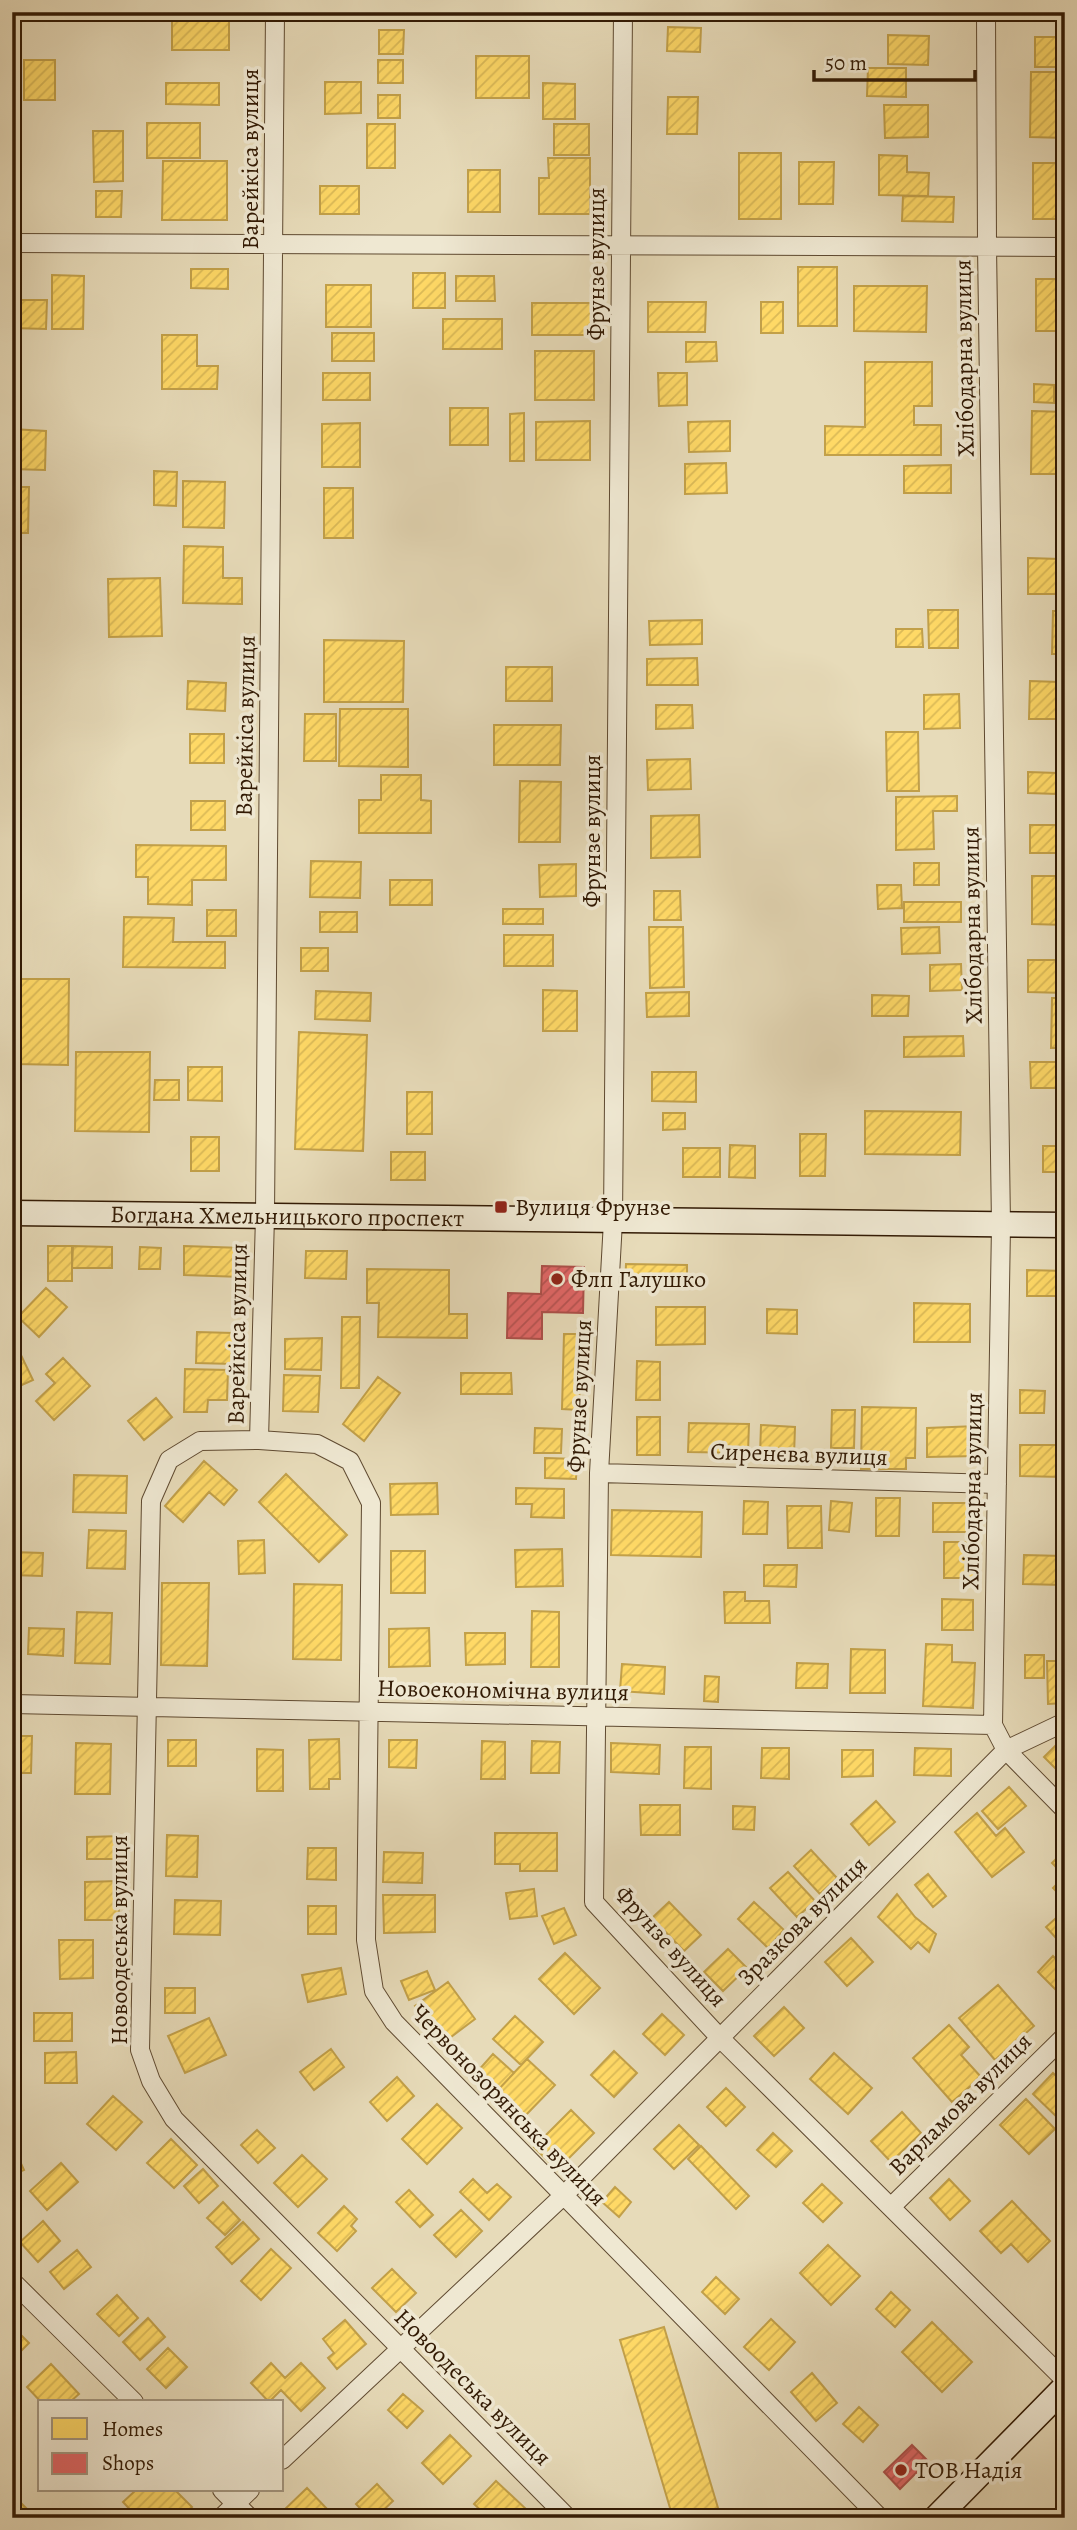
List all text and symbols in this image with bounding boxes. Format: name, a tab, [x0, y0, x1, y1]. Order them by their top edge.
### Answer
scale bar	[814, 38, 976, 82]
text: 50 m	[825, 49, 867, 77]
street label: Варейкіса вулиця	[234, 68, 266, 250]
street label: Фрунзе вулиця	[580, 187, 612, 341]
street label: Хлібодарна вулиця	[946, 259, 982, 457]
street label: Варейкіса вулиця	[227, 635, 263, 817]
street label: Фрунзе вулиця	[576, 754, 608, 908]
street label: Хлібодарна вулиця	[954, 826, 990, 1024]
place label: Вулиця Фрунзе	[515, 1191, 671, 1223]
street label: Богдана Хмельницького проспект	[110, 1198, 464, 1234]
marker: Вулиця Фрунзе	[493, 1199, 509, 1215]
street label: Варейкіса вулиця	[219, 1243, 255, 1425]
place label: Флп Галушко	[571, 1263, 706, 1295]
marker: Флп Галушко	[549, 1271, 565, 1287]
street label: Фрунзе вулиця	[559, 1319, 599, 1473]
street label: Хлібодарна вулиця	[954, 1392, 990, 1590]
street label: Сиренєва вулиця	[710, 1435, 888, 1473]
street label: Новоекономічна вулиця	[377, 1672, 629, 1708]
street label: Новоодеська вулиця	[103, 1835, 135, 2045]
street label: Зразкова вулиця	[730, 1849, 874, 1993]
street label: Фрунзе вулиця	[608, 1878, 734, 2014]
street label: Червонозорянська вулиця	[404, 1997, 614, 2213]
street label: Варламова вулиця	[882, 2026, 1038, 2182]
street label: Новоодеська вулиця	[387, 2301, 559, 2473]
legend	[38, 2400, 284, 2492]
text: Homes	[102, 2415, 163, 2443]
text: Shops	[102, 2449, 154, 2477]
place label: ТОВ Надія	[915, 2454, 1022, 2486]
marker: ТОВ Надія	[893, 2462, 909, 2478]

